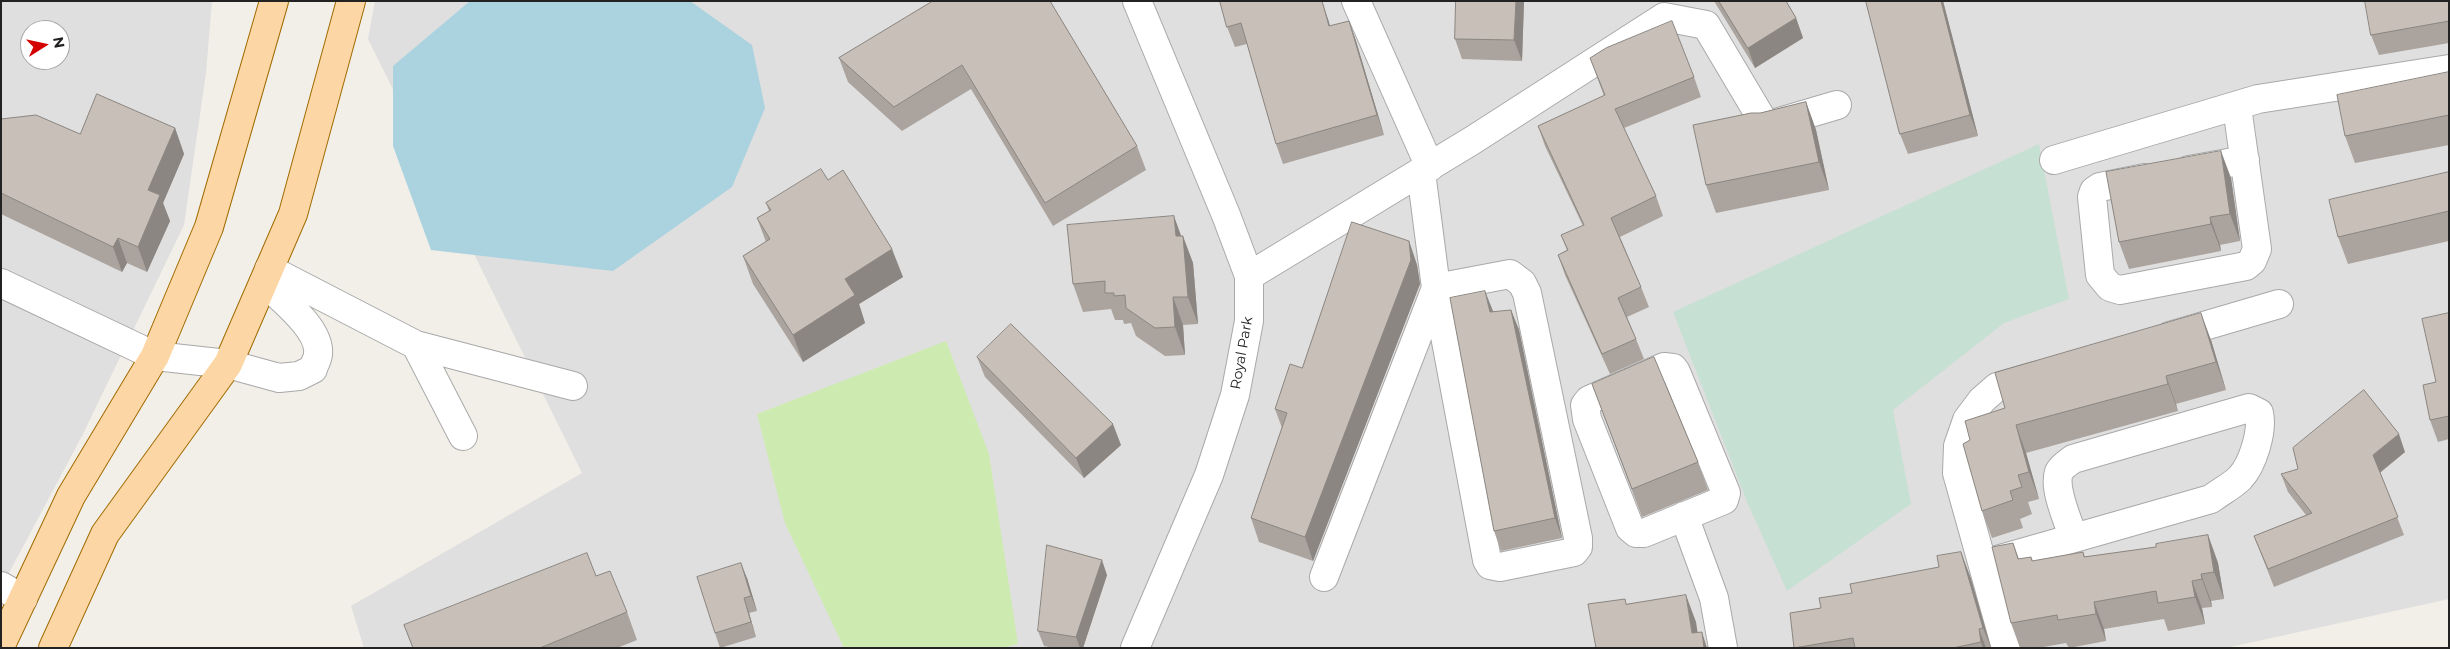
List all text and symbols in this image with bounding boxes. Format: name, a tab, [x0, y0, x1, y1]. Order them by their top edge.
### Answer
north arrow	[20, 20, 70, 70]
text: N	[49, 35, 69, 50]
street label: Royal Park	[1227, 315, 1257, 391]

